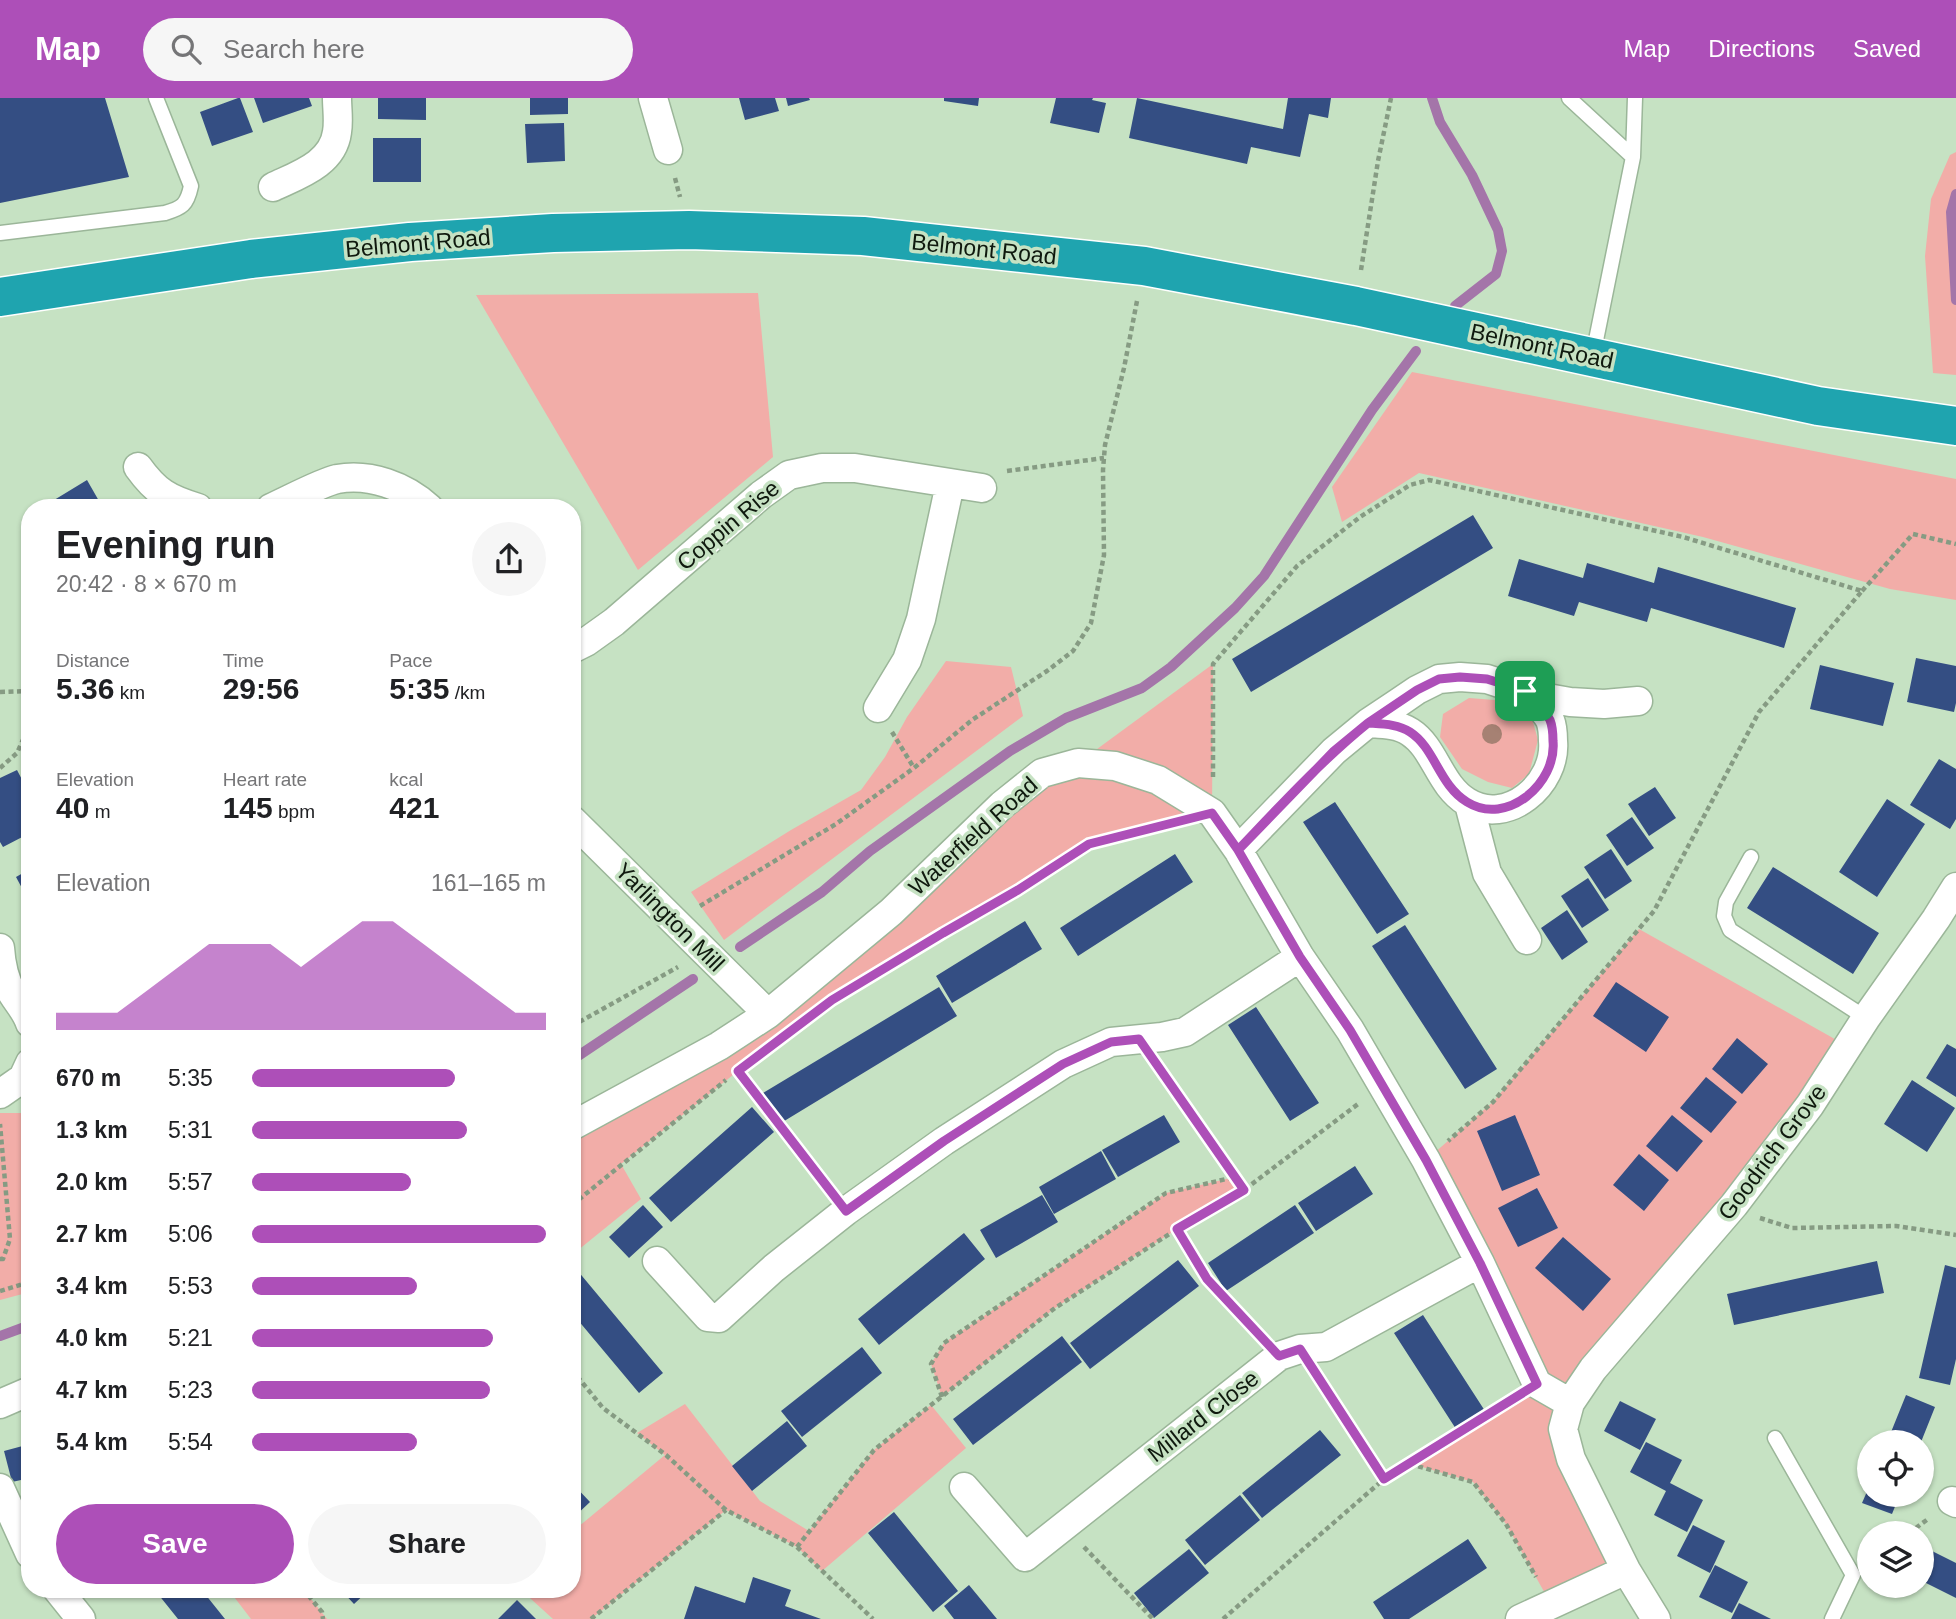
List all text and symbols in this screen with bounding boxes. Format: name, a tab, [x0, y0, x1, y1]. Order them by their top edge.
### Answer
search box	[143, 18, 633, 81]
text: Map	[35, 30, 101, 67]
icon: search	[167, 30, 205, 68]
text: Search here	[223, 34, 365, 64]
text: Map	[1624, 35, 1670, 62]
text: Directions	[1708, 35, 1815, 62]
text: Saved	[1853, 35, 1921, 62]
street label: Belmont Road	[344, 224, 492, 262]
street label: Belmont Road	[910, 228, 1058, 270]
street label: Belmont Road	[1468, 318, 1616, 374]
street label: Coppin Rise	[672, 475, 784, 575]
button: share	[472, 522, 546, 596]
text: Evening run	[56, 524, 276, 566]
text: 20:42 · 8 × 670 m	[56, 571, 237, 597]
text: Distance	[56, 650, 130, 671]
text: Time	[223, 650, 264, 671]
text: Pace	[389, 650, 433, 671]
pin	[1495, 661, 1555, 721]
text: 5.36	[56, 672, 114, 705]
text: 29:56	[223, 672, 299, 705]
text: 5:35	[389, 672, 449, 705]
icon: arrive	[1506, 672, 1544, 710]
text: km	[114, 682, 145, 703]
text: /km	[449, 682, 485, 703]
text: Elevation	[56, 769, 134, 790]
text: Heart rate	[223, 769, 307, 790]
text: kcal	[389, 769, 423, 790]
street label: Waterfield Road	[903, 771, 1043, 901]
text: 40	[56, 791, 89, 824]
text: 145	[223, 791, 273, 824]
text: 421	[389, 791, 439, 824]
text: m	[89, 801, 110, 822]
text: bpm	[273, 801, 315, 822]
street label: Yarlington Mill	[610, 857, 730, 977]
text: Elevation	[56, 870, 151, 896]
text: 161–165 m	[431, 870, 546, 896]
text: 670 m	[56, 1065, 121, 1091]
text: 5:35	[168, 1065, 213, 1091]
street label: Goodrich Grove	[1713, 1079, 1831, 1225]
text: 1.3 km	[56, 1117, 128, 1143]
text: 5:31	[168, 1117, 213, 1143]
text: 2.0 km	[56, 1169, 128, 1195]
text: 5:57	[168, 1169, 213, 1195]
text: 2.7 km	[56, 1221, 128, 1247]
text: 5:06	[168, 1221, 213, 1247]
text: 3.4 km	[56, 1273, 128, 1299]
text: 5:53	[168, 1273, 213, 1299]
text: 4.0 km	[56, 1325, 128, 1351]
text: 5:21	[168, 1325, 213, 1351]
street label: Millard Close	[1143, 1365, 1263, 1467]
text: 4.7 km	[56, 1377, 128, 1403]
text: 5:23	[168, 1377, 213, 1403]
text: 5.4 km	[56, 1429, 128, 1455]
text: 5:54	[168, 1429, 213, 1455]
map controls	[1857, 1430, 1934, 1598]
button: locate	[1857, 1430, 1934, 1507]
button: Save	[56, 1504, 294, 1584]
button: Share	[308, 1504, 546, 1584]
button: layers	[1857, 1521, 1934, 1598]

